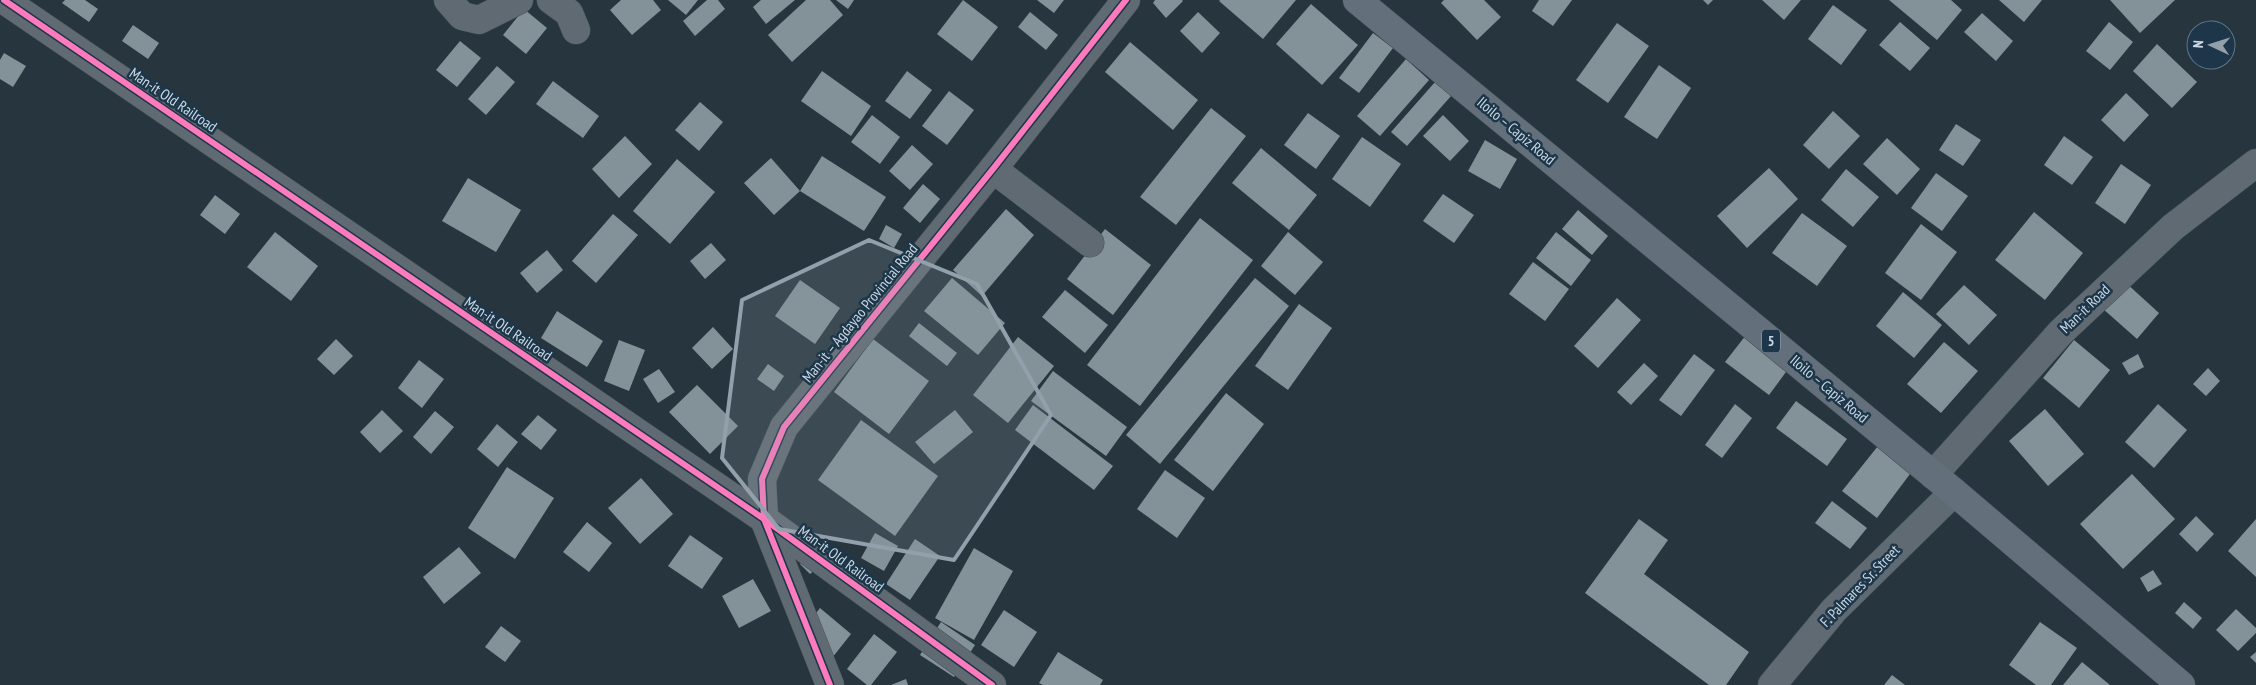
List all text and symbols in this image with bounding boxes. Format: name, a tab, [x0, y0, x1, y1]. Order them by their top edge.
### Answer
north arrow	[2186, 20, 2236, 70]
text: N	[2189, 40, 2207, 48]
street label: Man-it Old Railroad	[126, 63, 221, 136]
street label: Iloilo – Capiz Road	[1473, 92, 1559, 169]
street label: Man-it – Agdayao Provincial Road	[798, 239, 921, 386]
street label: Man-it Road	[2056, 280, 2114, 337]
street label: Man-it Old Railroad	[461, 292, 556, 365]
road number: 5	[1762, 330, 1780, 352]
street label: Iloilo – Capiz Road	[1786, 350, 1872, 427]
street label: Man-it Old Railroad	[795, 521, 888, 596]
street label: F. Palmares Sr. Street	[1816, 541, 1904, 631]

